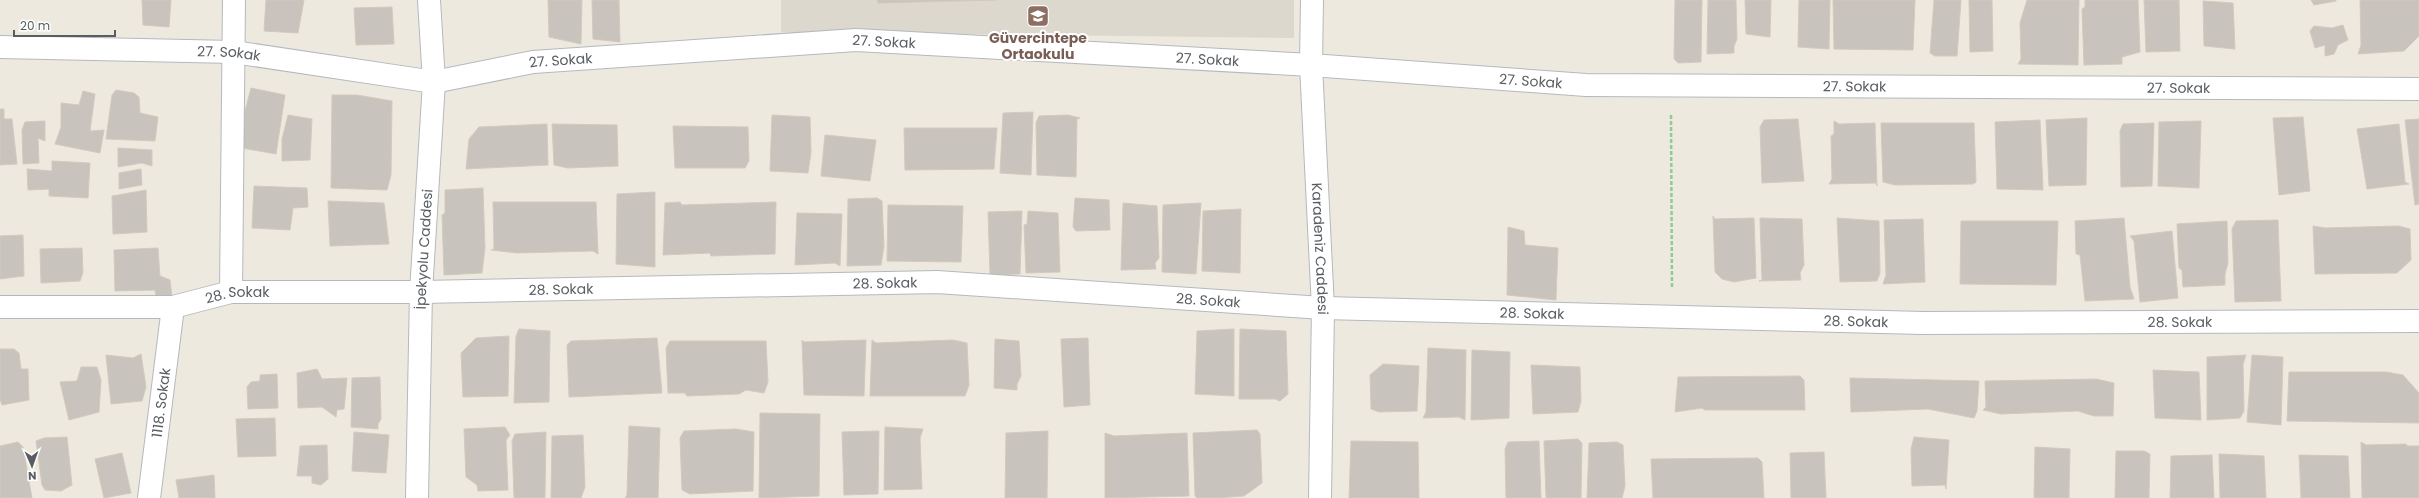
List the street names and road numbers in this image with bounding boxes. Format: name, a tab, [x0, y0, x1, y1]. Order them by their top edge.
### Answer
street label: 27. Sokak	[852, 30, 917, 53]
street label: 27. Sokak	[197, 41, 263, 66]
street label: 27. Sokak	[527, 48, 594, 73]
street label: 27. Sokak	[1175, 48, 1240, 71]
street label: 27. Sokak	[1498, 69, 1564, 93]
street label: 27. Sokak	[1823, 76, 1887, 96]
street label: 27. Sokak	[2147, 78, 2211, 98]
street label: Karadeniz Caddesi	[1307, 182, 1333, 315]
street label: İpekyolu Caddesi	[411, 188, 437, 309]
street label: 28. Sokak	[852, 272, 918, 294]
street label: 28. Sokak	[529, 279, 594, 300]
street label: 28. Sokak	[203, 282, 270, 308]
street label: 28. Sokak	[1175, 288, 1242, 312]
street label: 28. Sokak	[1499, 302, 1565, 324]
street label: 28. Sokak	[1823, 311, 1889, 332]
street label: 28. Sokak	[2148, 312, 2213, 332]
street label: 1118. Sokak	[147, 366, 175, 439]

